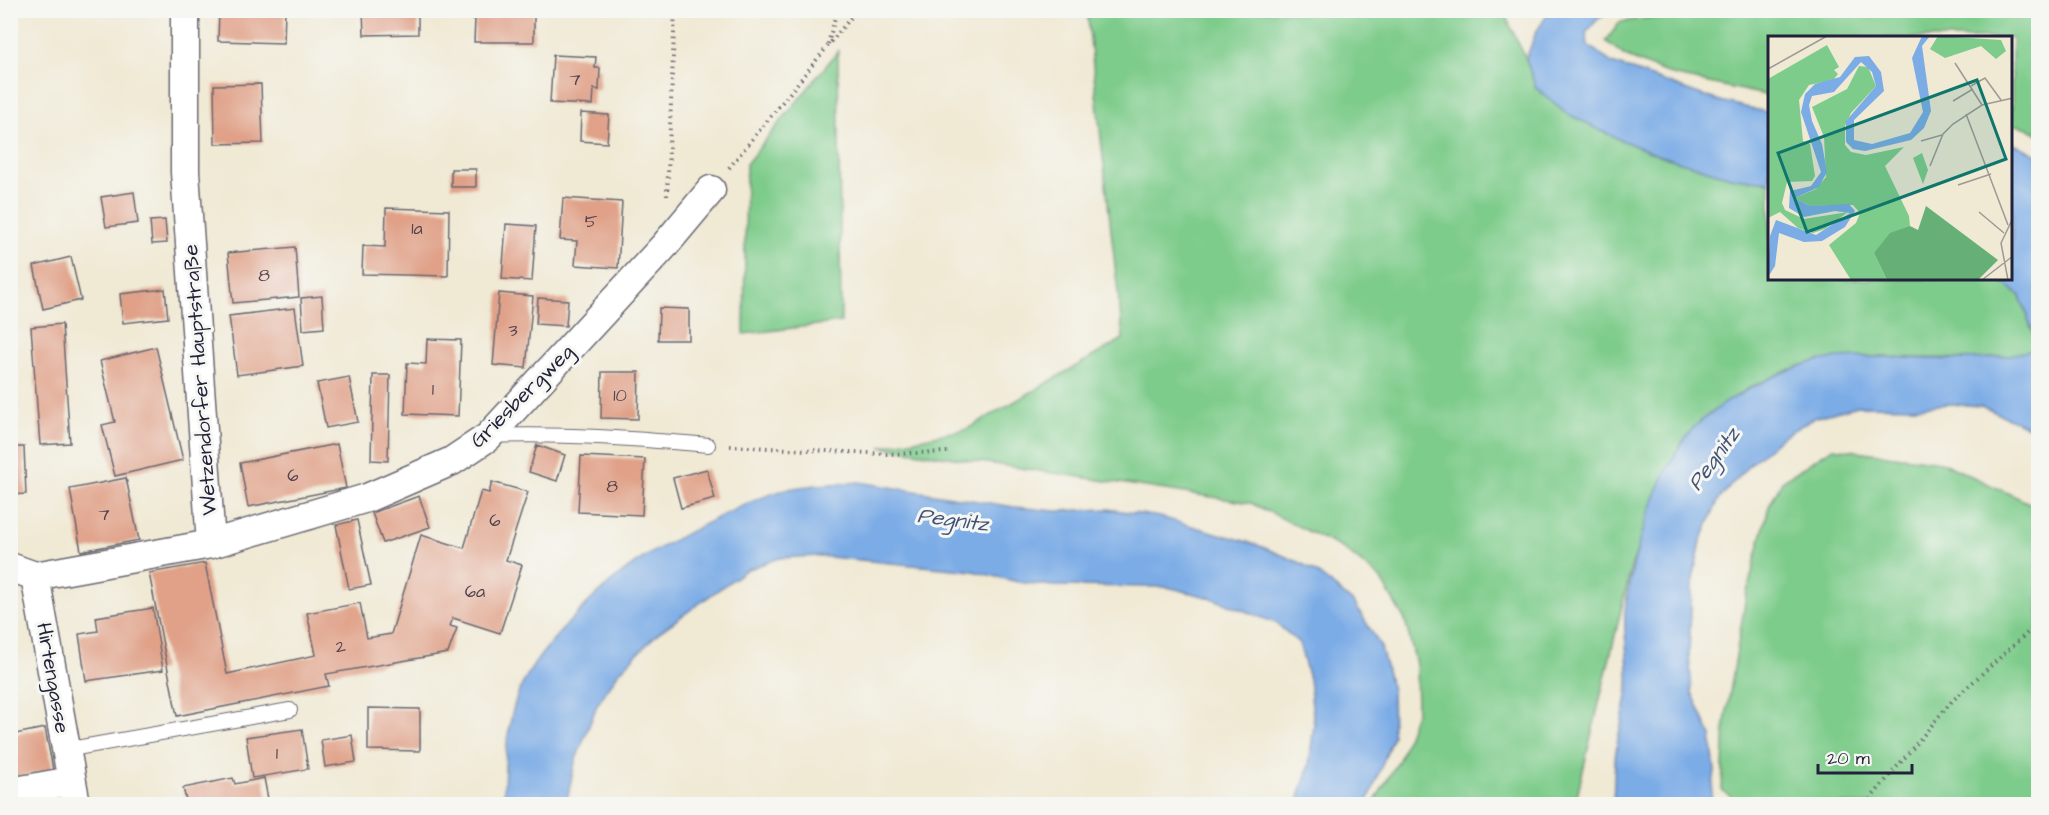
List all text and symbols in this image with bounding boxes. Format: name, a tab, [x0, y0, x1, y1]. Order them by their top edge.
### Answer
inset map	[1768, 36, 2013, 280]
house number: 7	[569, 67, 581, 92]
house number: 5	[585, 209, 598, 234]
house number: 1a	[411, 216, 423, 241]
street label: Wetzendorfer Hauptstraße	[176, 243, 225, 517]
house number: 8	[258, 263, 270, 288]
house number: 3	[508, 318, 518, 343]
street label: Griesbergweg	[464, 338, 582, 456]
house number: 1	[432, 377, 434, 402]
house number: 10	[613, 383, 627, 408]
water label: Pegnitz	[1680, 420, 1749, 498]
house number: 6	[287, 463, 299, 488]
house number: 8	[606, 474, 618, 499]
water label: Pegnitz	[916, 500, 991, 541]
house number: 7	[98, 502, 110, 527]
house number: 6	[489, 508, 501, 533]
house number: 6a	[465, 579, 485, 604]
street label: Hirtengasse	[27, 620, 77, 736]
house number: 2	[336, 634, 347, 659]
scale bar	[1818, 737, 1912, 775]
house number: 1	[276, 741, 278, 766]
text: 20 m	[1827, 746, 1870, 771]

